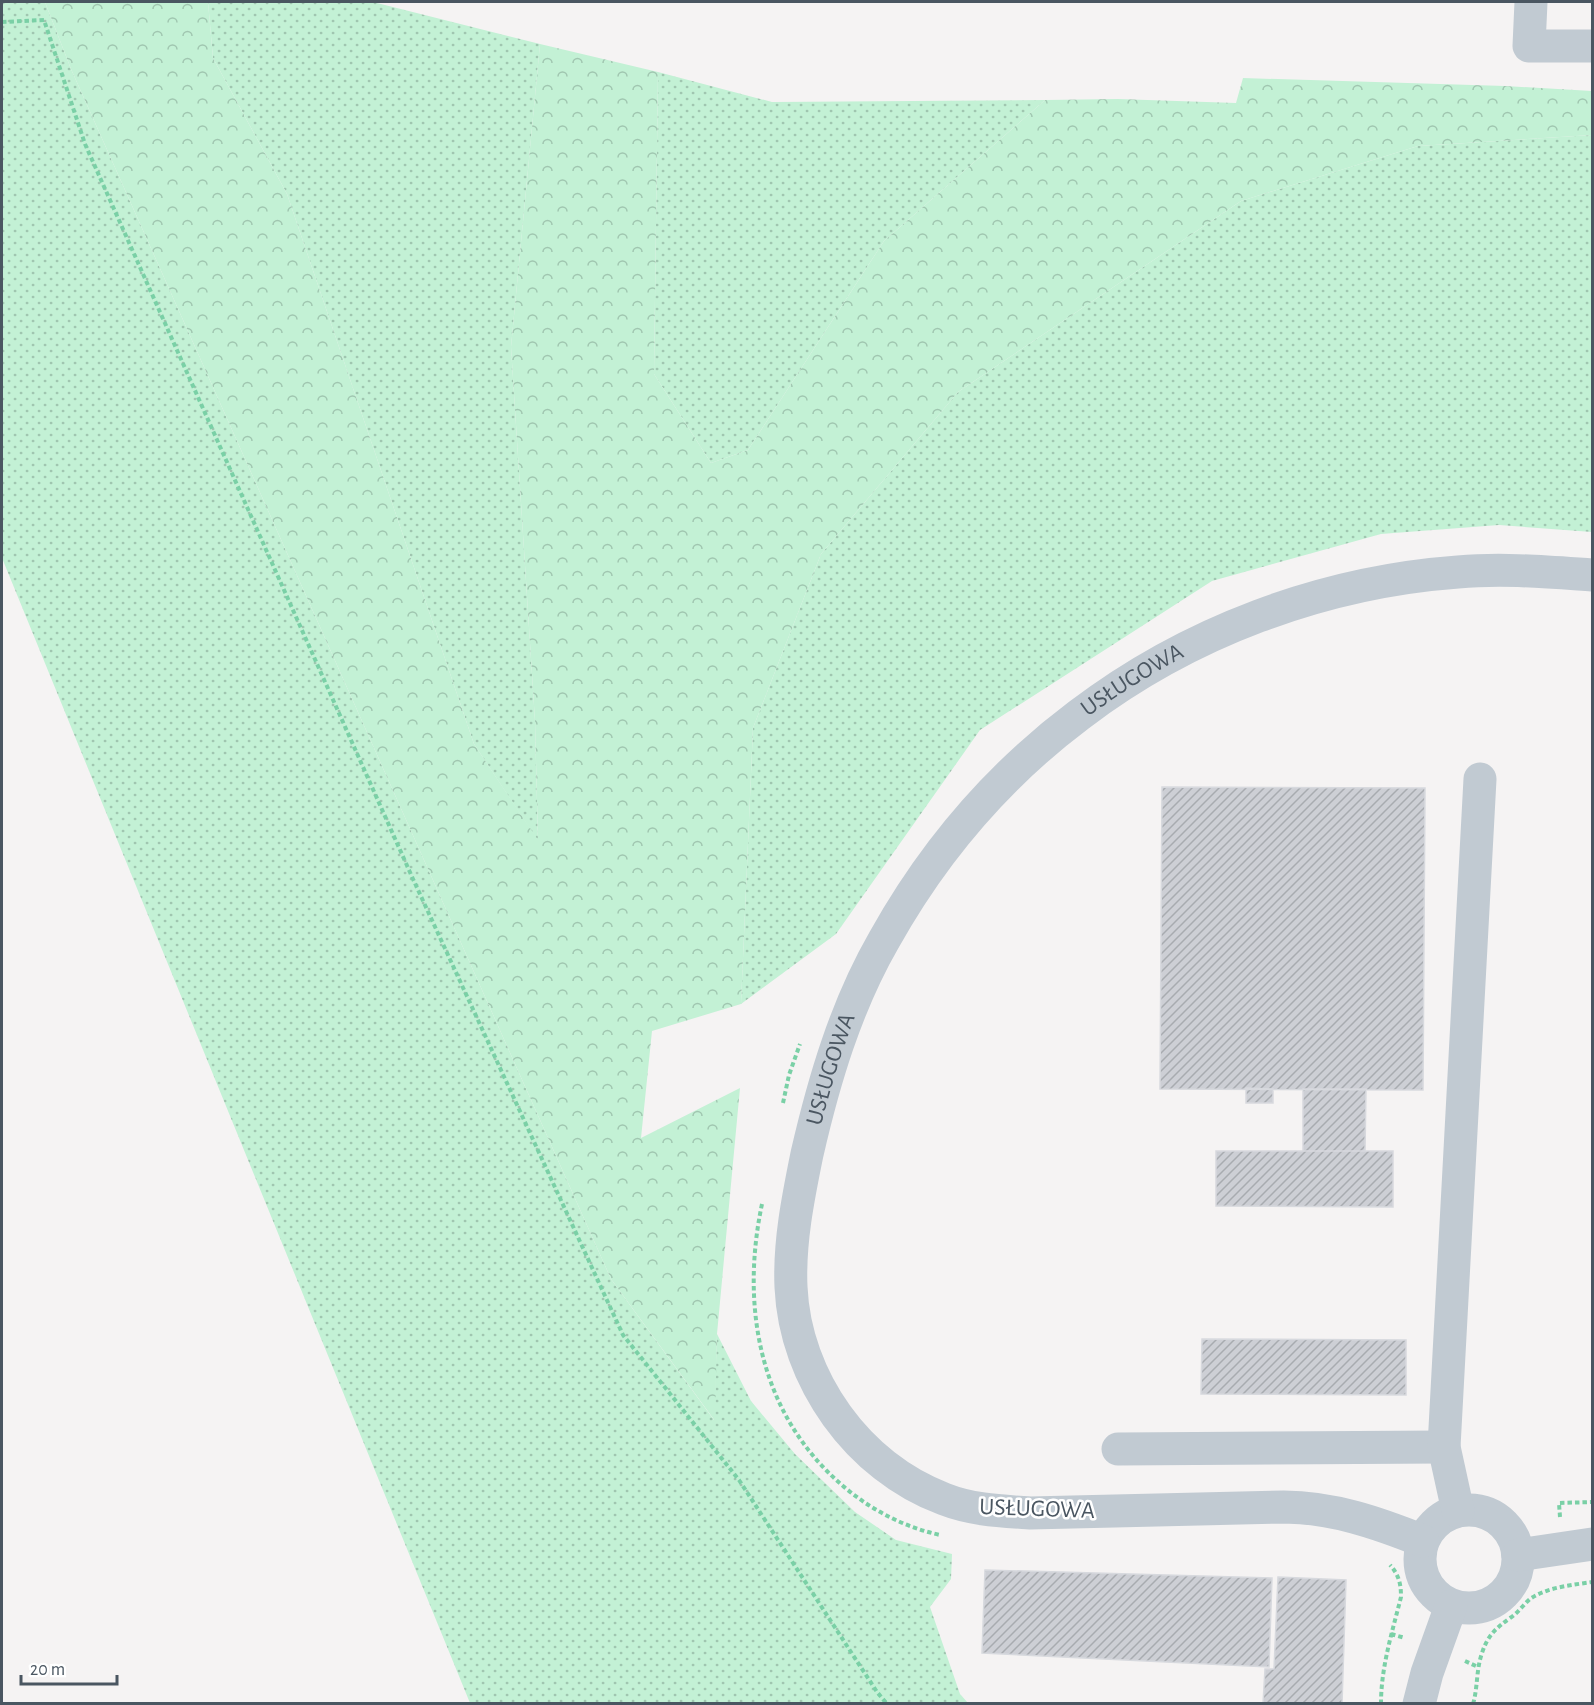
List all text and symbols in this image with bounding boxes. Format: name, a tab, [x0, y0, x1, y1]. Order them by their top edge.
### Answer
street label: USŁUGOWA	[1077, 639, 1188, 721]
street label: USŁUGOWA	[802, 1010, 860, 1128]
street label: USŁUGOWA	[979, 1495, 1095, 1523]
scale bar	[21, 1648, 117, 1686]
text: 20 m	[30, 1661, 65, 1679]

